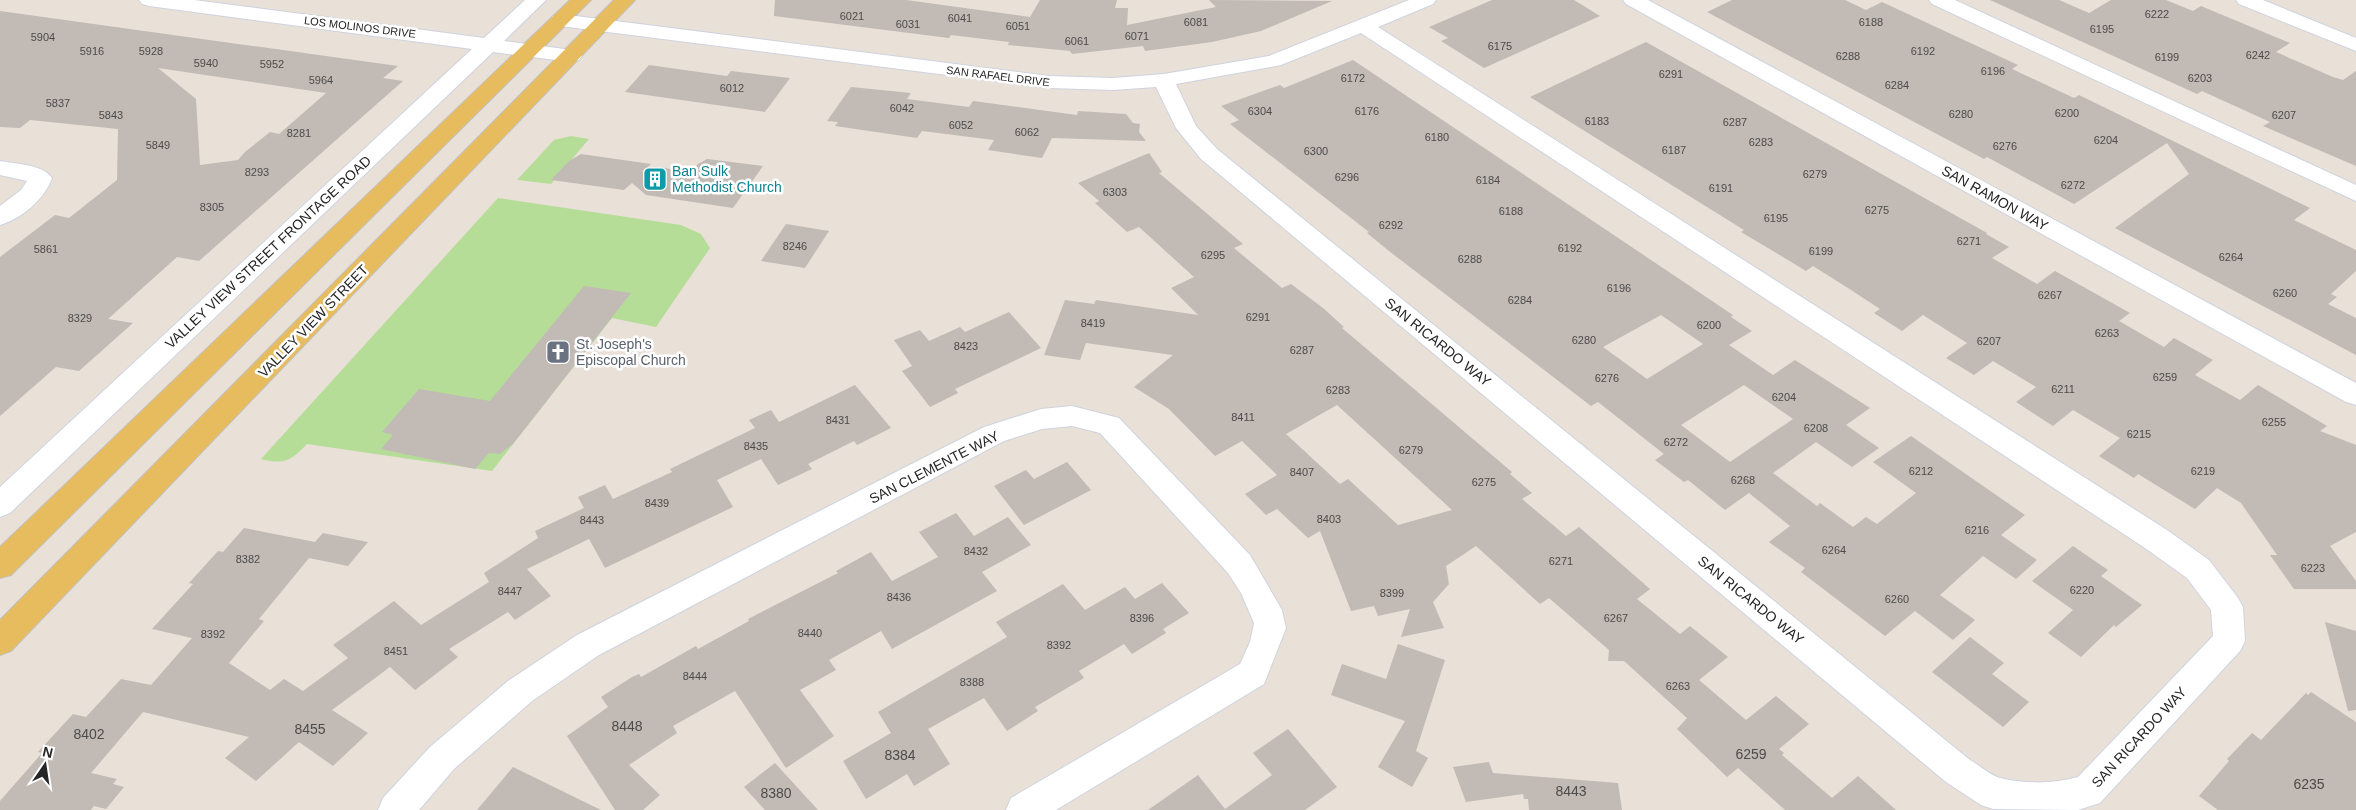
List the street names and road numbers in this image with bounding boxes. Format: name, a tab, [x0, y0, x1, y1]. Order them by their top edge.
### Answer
street label: LOS MOLINOS DRIVE	[303, 14, 417, 40]
street label: SAN RAFAEL DRIVE	[946, 64, 1050, 88]
street label: VALLEY VIEW STREET FRONTAGE ROAD	[161, 152, 375, 352]
street label: SAN RAMON WAY	[1939, 162, 2051, 234]
street label: VALLEY VIEW STREET	[255, 261, 371, 381]
street label: SAN RICARDO WAY	[1382, 294, 1495, 390]
street label: SAN CLEMENTE WAY	[867, 427, 1002, 507]
street label: SAN RICARDO WAY	[1695, 552, 1808, 648]
street label: SAN RICARDO WAY	[2088, 683, 2190, 791]

